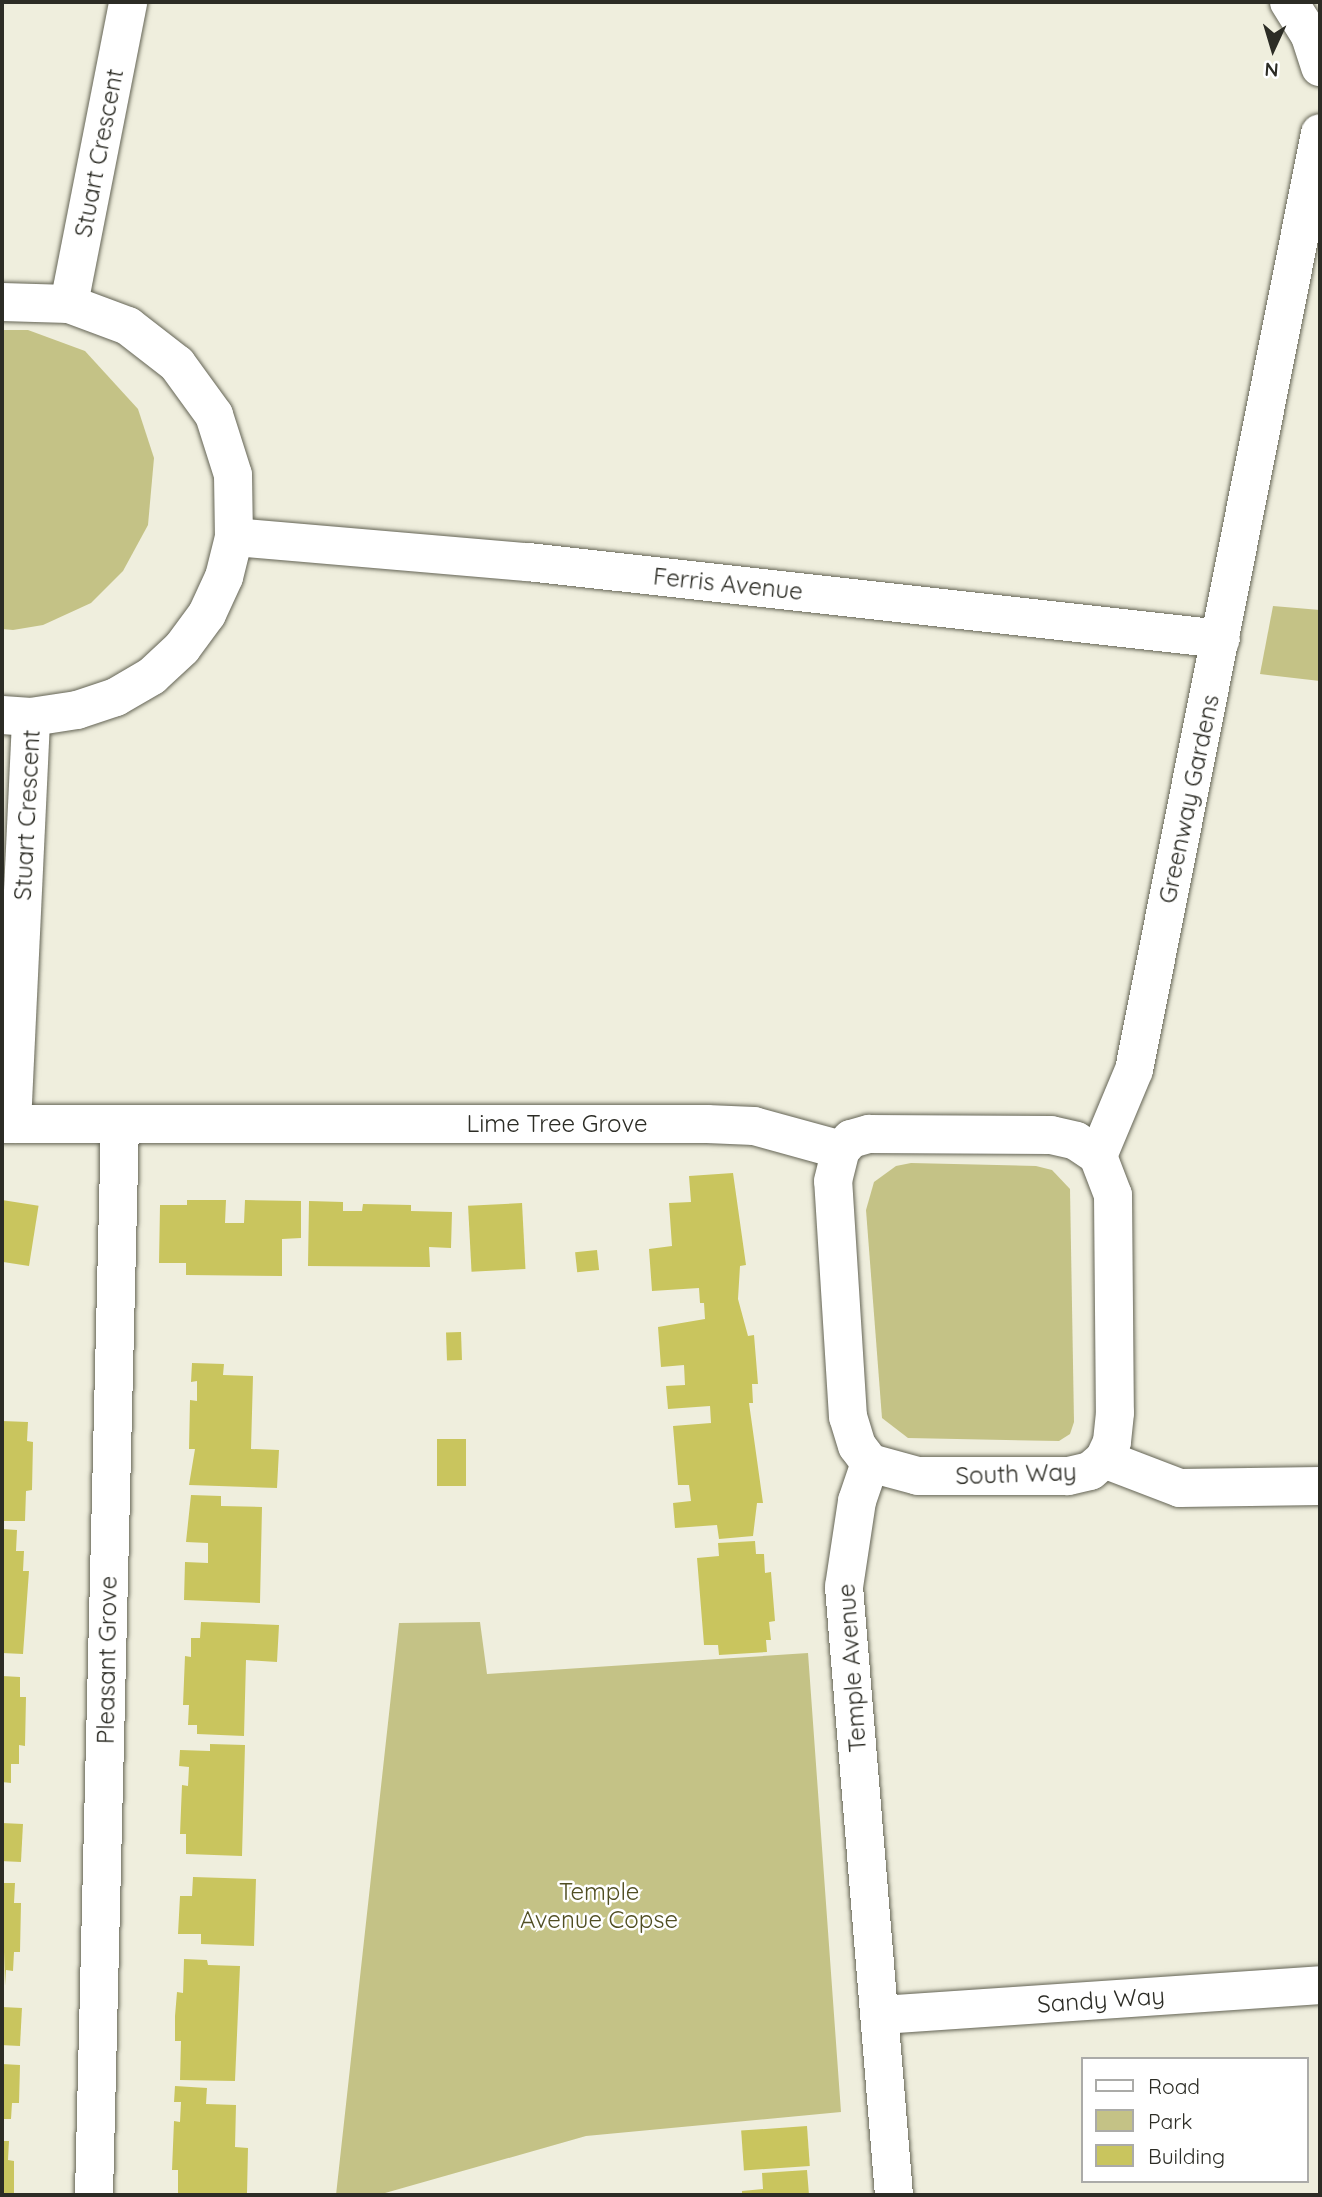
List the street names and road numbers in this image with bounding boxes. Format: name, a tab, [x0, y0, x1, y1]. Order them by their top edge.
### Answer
street label: Stuart Crescent	[69, 66, 129, 240]
street label: Ferris Avenue	[652, 562, 804, 606]
street label: Greenway Gardens	[1153, 692, 1225, 906]
street label: Stuart Crescent	[8, 729, 46, 901]
street label: Lime Tree Grove	[466, 1110, 648, 1138]
street label: South Way	[955, 1457, 1077, 1491]
street label: Pleasant Grove	[91, 1576, 123, 1744]
street label: Temple Avenue	[832, 1583, 872, 1753]
street label: Sandy Way	[1036, 1981, 1166, 2019]

